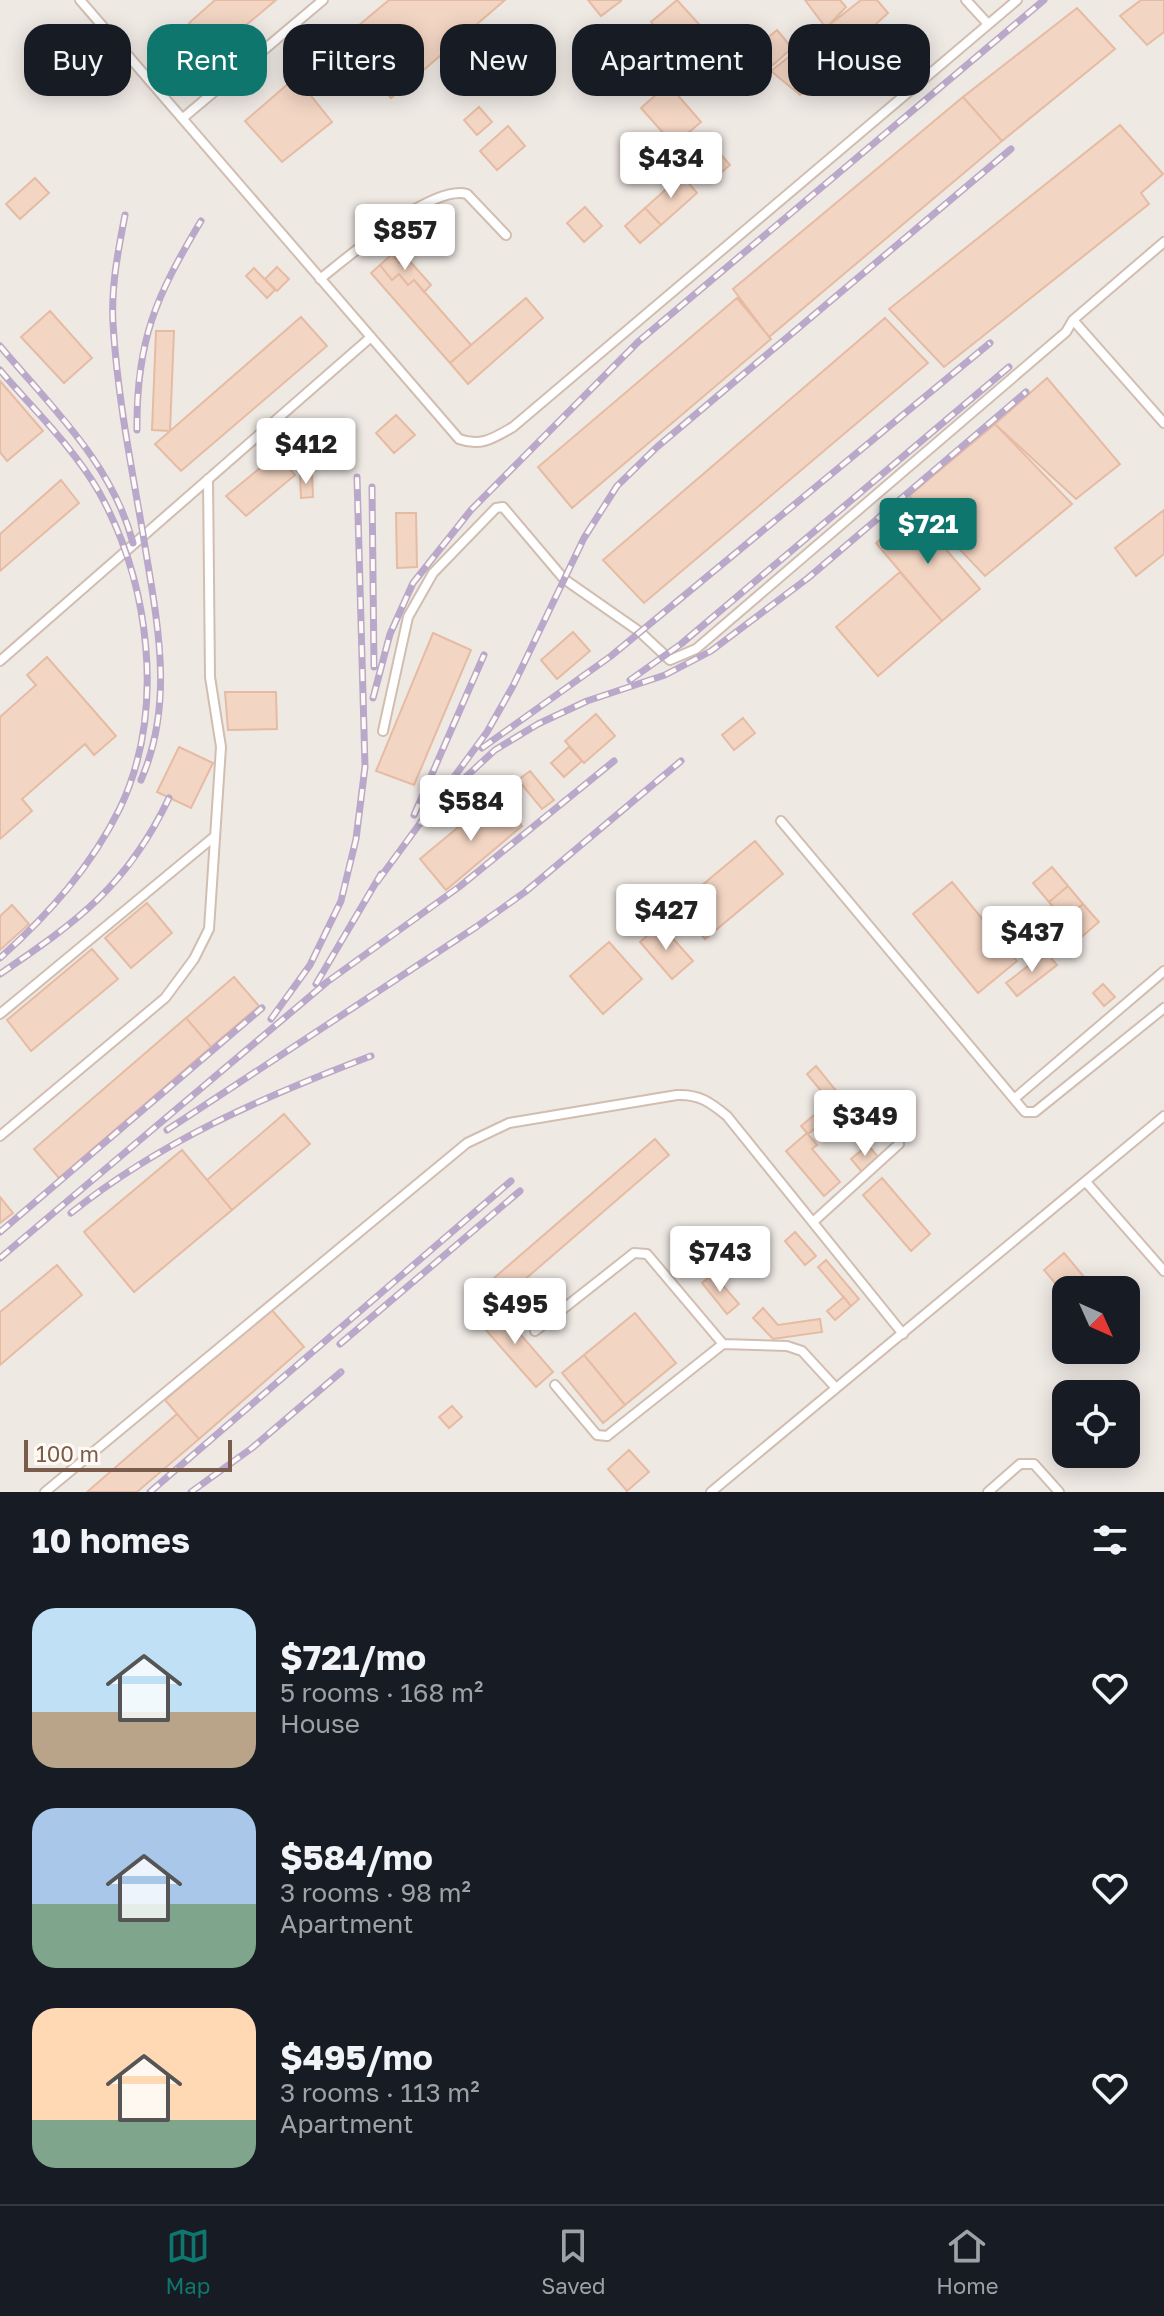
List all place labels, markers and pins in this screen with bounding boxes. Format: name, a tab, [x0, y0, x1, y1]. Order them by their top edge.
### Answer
pin: $434	[624, 132, 718, 200]
pin: $857	[358, 204, 452, 272]
pin: $412	[259, 418, 353, 486]
pin: $721	[881, 498, 975, 566]
pin: $584	[424, 775, 518, 843]
pin: $427	[619, 884, 713, 952]
pin: $437	[985, 906, 1079, 974]
pin: $349	[818, 1090, 912, 1158]
pin: $743	[673, 1226, 767, 1294]
pin: $495	[468, 1278, 562, 1346]

